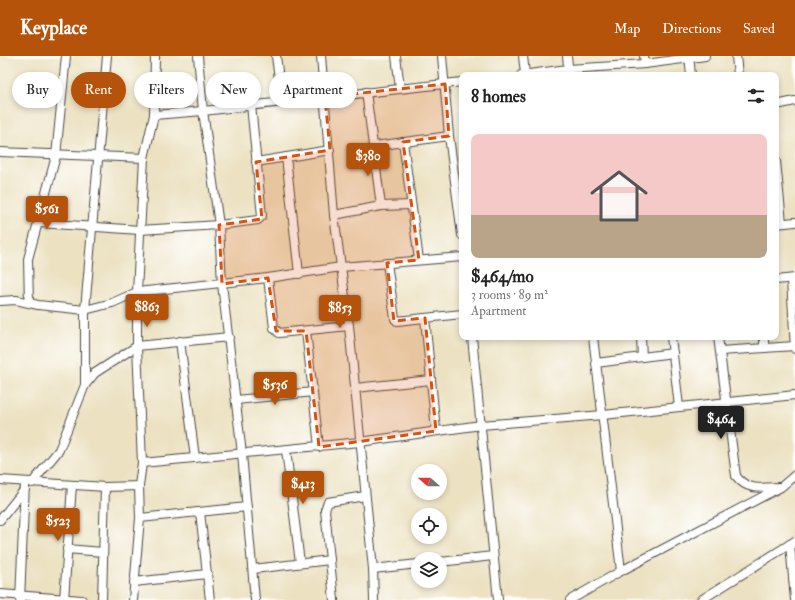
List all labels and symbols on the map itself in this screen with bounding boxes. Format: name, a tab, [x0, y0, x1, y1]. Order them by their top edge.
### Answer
pin: $380	[344, 143, 392, 177]
pin: $561	[23, 196, 71, 230]
pin: $863	[123, 294, 171, 328]
pin: $853	[316, 295, 364, 329]
pin: $536	[251, 372, 299, 406]
pin: $464	[697, 406, 745, 440]
north arrow	[411, 464, 447, 500]
pin: $413	[279, 471, 327, 505]
pin: $523	[34, 508, 82, 542]

